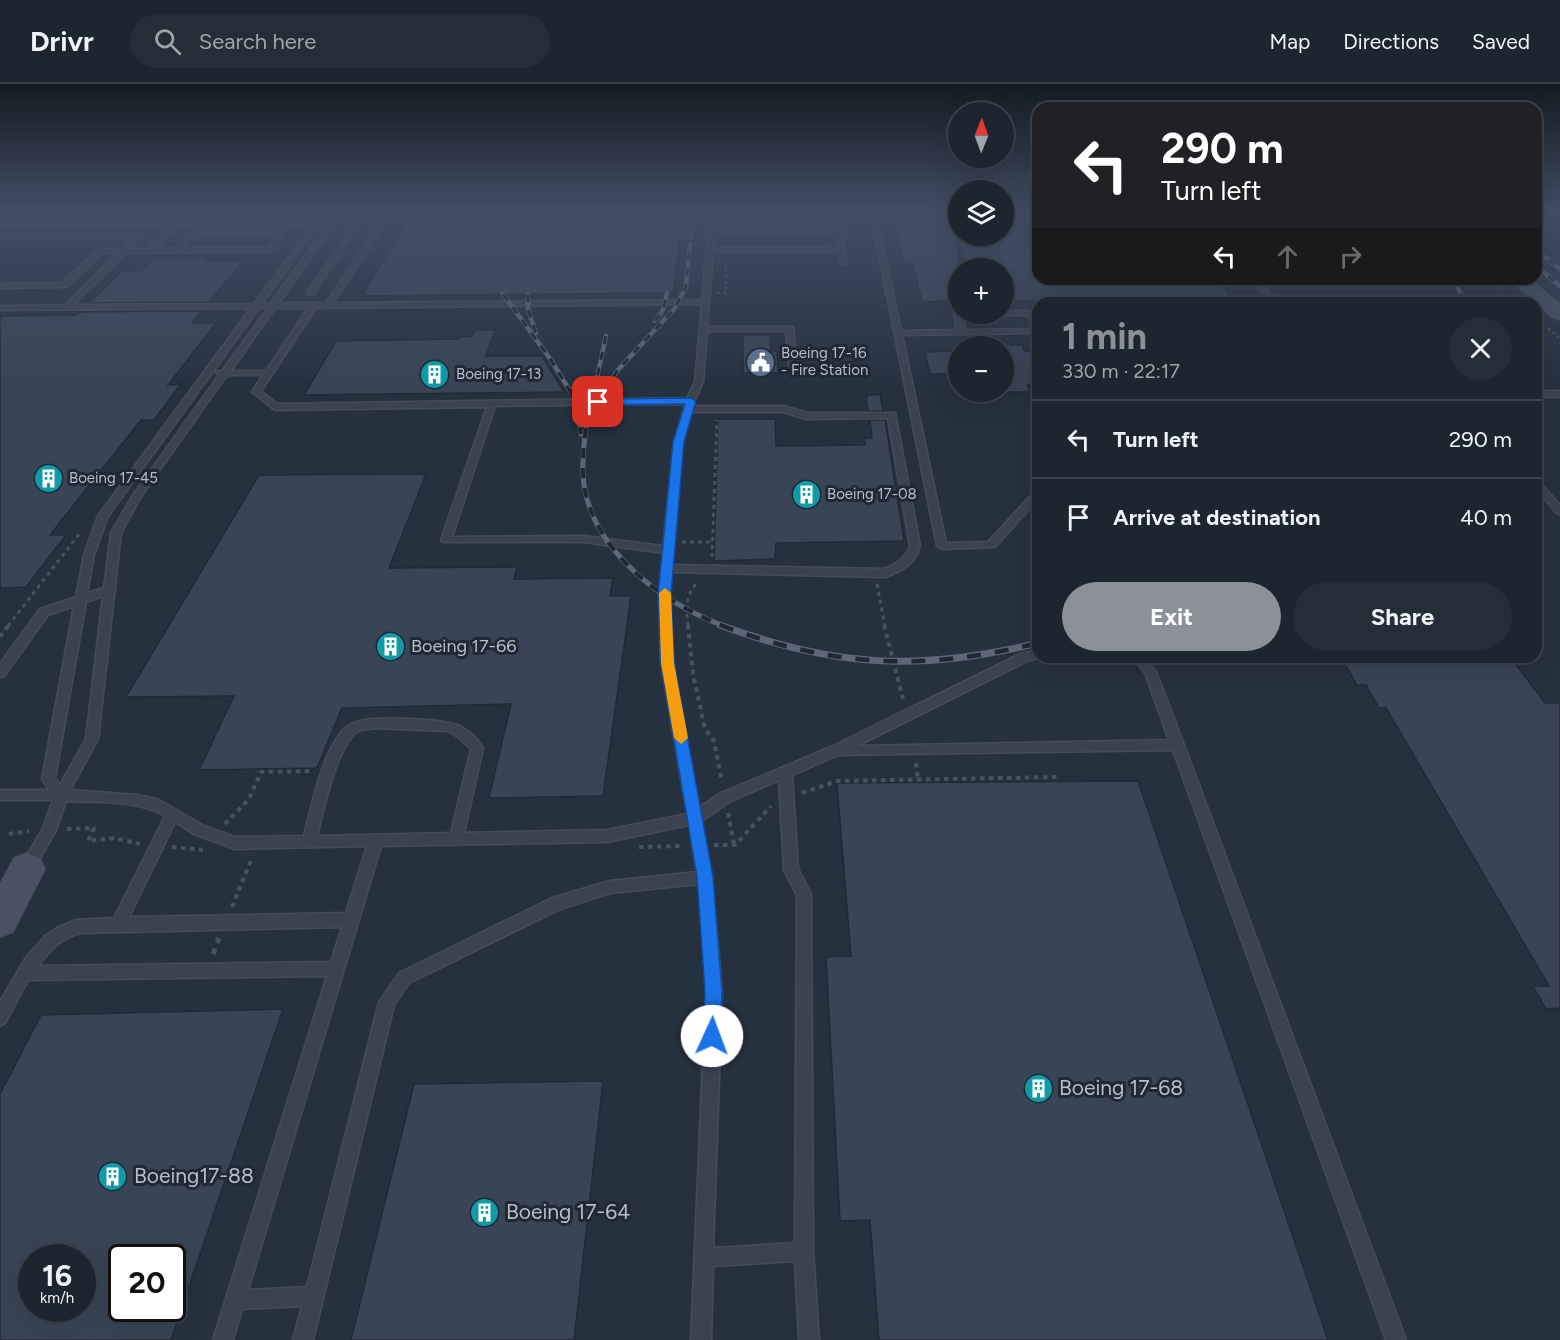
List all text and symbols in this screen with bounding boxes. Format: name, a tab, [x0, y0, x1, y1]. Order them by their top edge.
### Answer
search box	[130, 14, 550, 68]
text: Drivr	[30, 24, 94, 58]
icon: search	[151, 25, 184, 58]
text: Search here	[199, 28, 316, 55]
text: Map	[1269, 29, 1310, 54]
text: Directions	[1343, 29, 1439, 54]
text: Saved	[1472, 29, 1530, 54]
north arrow	[948, 102, 1014, 168]
map controls	[948, 102, 1014, 402]
text: 290 m	[1161, 123, 1284, 174]
icon: left	[1062, 126, 1140, 204]
text: Turn left	[1161, 174, 1261, 207]
button: layers	[948, 180, 1014, 246]
icon: left	[1208, 240, 1241, 273]
icon: ahead	[1271, 240, 1304, 273]
icon: right	[1334, 240, 1367, 273]
button: +	[948, 258, 1014, 324]
text: 1 min	[1062, 315, 1147, 358]
button: close	[1449, 317, 1512, 380]
button: −	[948, 336, 1014, 402]
place label: Boeing 17-16 - Fire Station	[781, 344, 868, 379]
public building icon: Boeing 17-16 - Fire Station	[744, 346, 776, 378]
building icon: Boeing 17-13	[419, 358, 451, 390]
text: 330 m · 22:17	[1062, 359, 1180, 383]
place label: Boeing 17-13	[456, 365, 541, 383]
pin	[572, 376, 623, 427]
icon: arrive	[581, 385, 614, 418]
icon: left	[1062, 423, 1095, 456]
text: Turn left	[1113, 426, 1199, 453]
text: 290 m	[1449, 426, 1512, 453]
building icon: Boeing 17-45	[32, 462, 64, 494]
place label: Boeing 17-45	[69, 469, 158, 487]
building icon: Boeing 17-08	[790, 478, 822, 510]
place label: Boeing 17-08	[827, 485, 917, 503]
icon: arrive	[1062, 501, 1095, 534]
text: Arrive at destination	[1113, 504, 1321, 531]
text: 40 m	[1460, 504, 1512, 531]
button: Exit	[1062, 582, 1281, 651]
button: Share	[1293, 582, 1512, 651]
building icon: Boeing 17-66	[374, 630, 406, 662]
place label: Boeing 17-66	[411, 635, 516, 657]
position arrow	[680, 1004, 744, 1068]
building icon: Boeing 17-68	[1022, 1072, 1054, 1104]
place label: Boeing 17-68	[1059, 1075, 1183, 1100]
building icon: Boeing17-88	[97, 1160, 129, 1192]
place label: Boeing17-88	[134, 1163, 254, 1188]
building icon: Boeing 17-64	[469, 1196, 501, 1228]
place label: Boeing 17-64	[506, 1199, 630, 1224]
speed limit sign: 20	[108, 1244, 186, 1322]
text: 16	[42, 1257, 72, 1294]
text: km/h	[40, 1289, 74, 1307]

